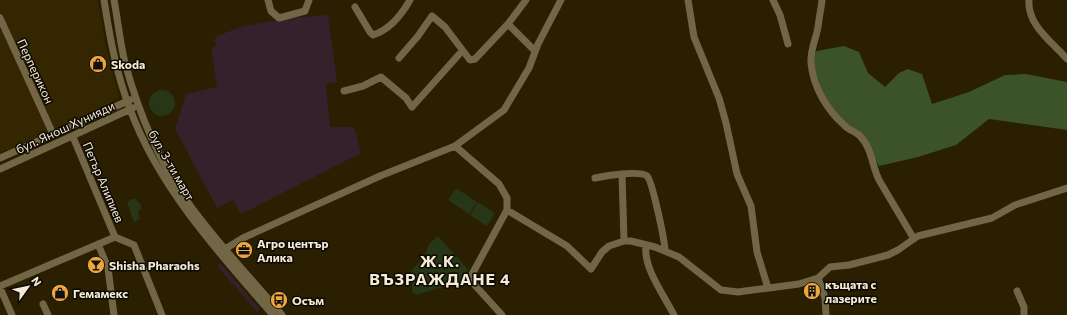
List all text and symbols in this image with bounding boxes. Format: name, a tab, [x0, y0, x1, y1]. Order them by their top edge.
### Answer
street label: Перперикон	[15, 37, 57, 105]
shop icon: Skoda	[88, 54, 108, 74]
place label: Skoda	[111, 57, 145, 71]
street label: бул. Янош Хунияди	[14, 98, 116, 156]
street label: бул. 3-ти март	[146, 127, 198, 203]
street label: Петър Алипиев	[81, 140, 127, 224]
place label: Агро център Алика	[257, 236, 329, 264]
office icon: Агро център Алика	[234, 240, 254, 260]
district label: Ж.К. ВЪЗРАЖДАНЕ 4	[369, 251, 511, 288]
bar icon: Shisha Pharaohs	[86, 255, 106, 275]
place label: Shisha Pharaohs	[109, 258, 200, 272]
north arrow	[8, 267, 48, 307]
text: N	[29, 274, 45, 288]
place label: къщата с лазерите	[825, 277, 877, 305]
building icon: къщата с лазерите	[802, 281, 822, 301]
shop icon: Гемамекс	[50, 283, 70, 303]
place label: Гемамекс	[73, 286, 128, 300]
bus stop icon: Осъм	[269, 290, 289, 310]
place label: Осъм	[292, 293, 324, 307]

